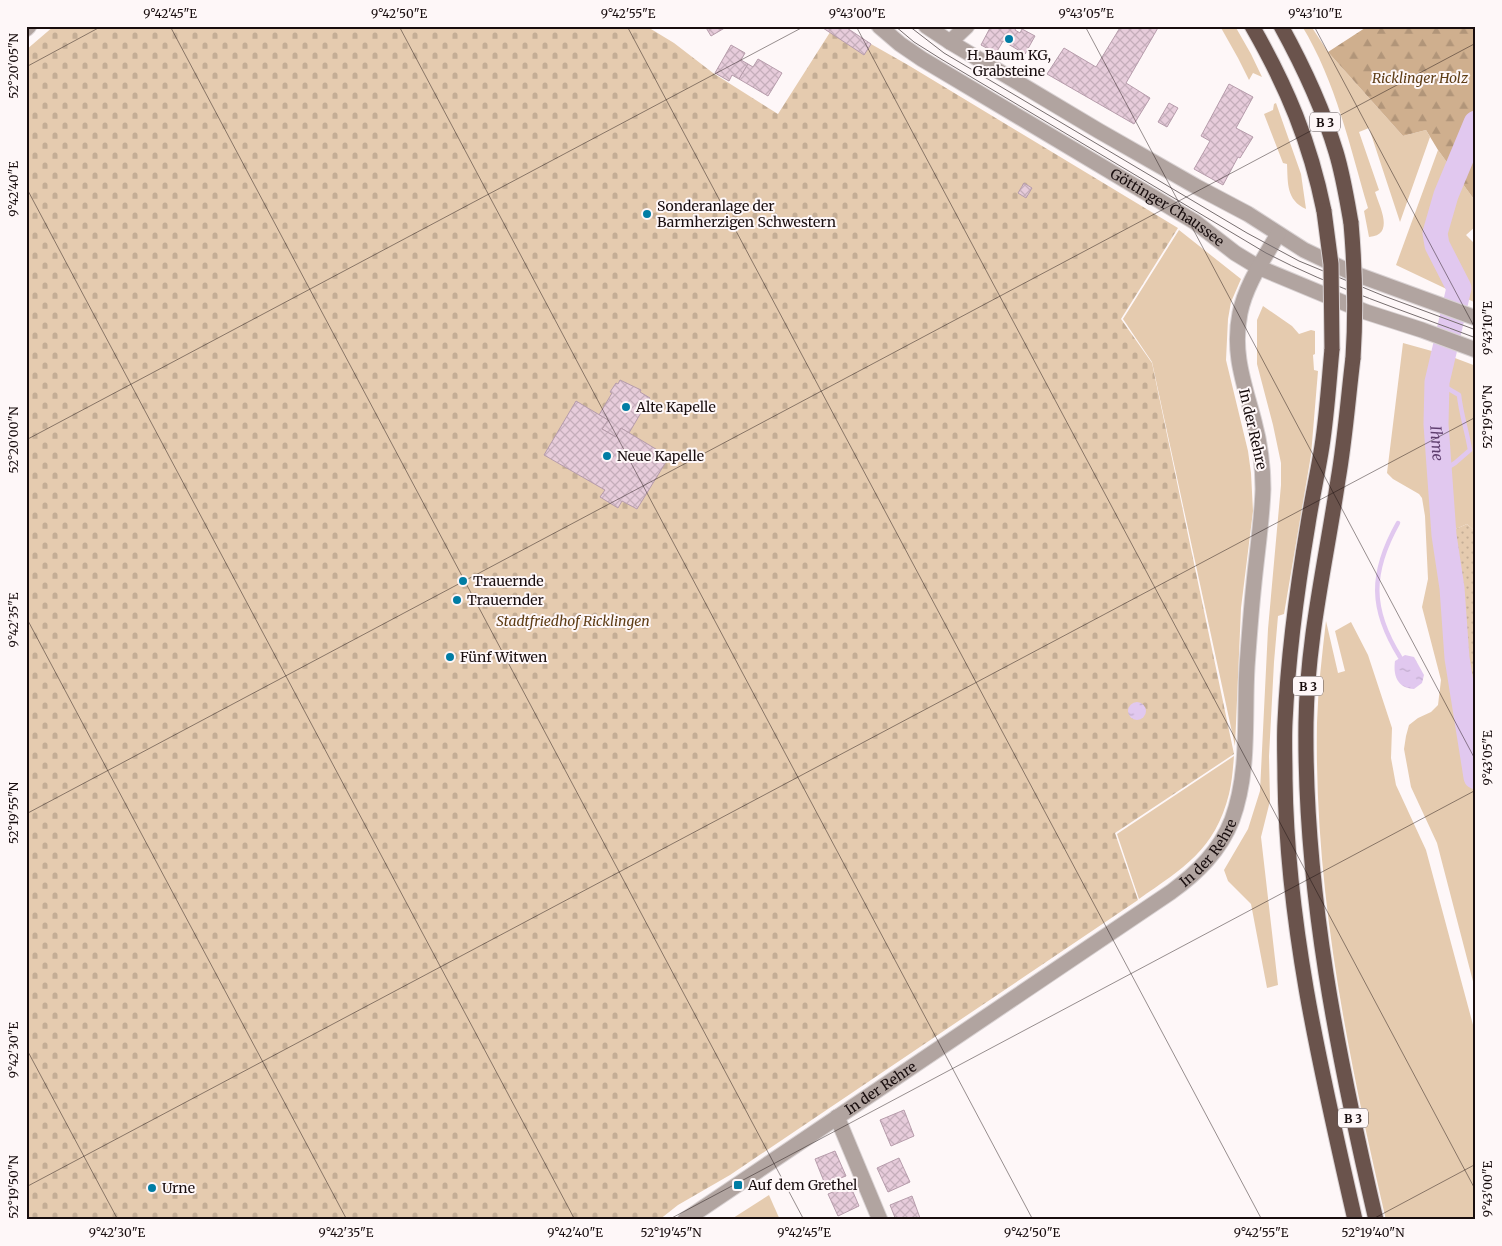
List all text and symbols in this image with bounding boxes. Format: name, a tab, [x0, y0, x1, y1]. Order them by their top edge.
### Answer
text: 9°42'45"E	[143, 6, 197, 21]
text: 9°42'50"E	[371, 6, 427, 21]
text: 9°42'55"E	[601, 6, 656, 21]
text: 9°43'00"E	[829, 6, 886, 21]
text: 9°43'05"E	[1058, 6, 1114, 21]
text: 9°43'10"E	[1288, 6, 1342, 21]
text: 52°20'05"N	[6, 32, 21, 99]
marker: H. Baum KG, Grabsteine	[1003, 33, 1015, 45]
place label: H. Baum KG, Grabsteine	[967, 46, 1051, 80]
park label: Ricklinger Holz	[1372, 69, 1469, 87]
road number: B 3	[1310, 112, 1340, 132]
text: 9°42'40"E	[6, 161, 21, 217]
street label: Göttinger Chaussee	[1107, 164, 1228, 250]
place label: Sonderanlage der Barmherzigen Schwestern	[657, 197, 836, 231]
marker: Sonderanlage der Barmherzigen Schwestern	[641, 208, 653, 220]
text: 9°43'10"E	[1480, 301, 1495, 355]
text: 52°19'50"N	[1480, 385, 1495, 449]
street label: In der Rehre	[1235, 387, 1271, 471]
place label: Alte Kapelle	[635, 398, 716, 416]
marker: Alte Kapelle	[620, 401, 632, 413]
text: 52°20'00"N	[6, 406, 21, 474]
water label: Ihme	[1427, 425, 1448, 462]
place label: Neue Kapelle	[617, 447, 704, 465]
marker: Neue Kapelle	[601, 450, 613, 462]
place label: Trauernde	[473, 572, 544, 590]
marker: Trauernde	[457, 575, 469, 587]
place label: Trauernder	[467, 591, 544, 609]
text: 9°42'35"E	[6, 592, 21, 647]
marker: Trauernder	[451, 594, 463, 606]
park label: Stadtfriedhof Ricklingen	[496, 612, 650, 630]
place label: Fünf Witwen	[460, 648, 547, 666]
marker: Fünf Witwen	[444, 651, 456, 663]
road number: B 3	[1293, 676, 1323, 696]
text: 9°43'05"E	[1480, 730, 1495, 786]
text: 52°19'55"N	[6, 781, 21, 844]
street label: In der Rehre	[1176, 816, 1240, 891]
text: 9°42'30"E	[6, 1021, 21, 1078]
street label: In der Rehre	[841, 1057, 920, 1119]
road number: B 3	[1338, 1108, 1368, 1128]
text: 52°19'50"N	[6, 1155, 21, 1219]
text: 9°43'00"E	[1480, 1160, 1495, 1217]
place label: Auf dem Grethel	[747, 1176, 858, 1194]
place label: Urne	[162, 1179, 195, 1197]
marker: Auf dem Grethel	[732, 1179, 744, 1191]
marker: Urne	[146, 1182, 158, 1194]
text: 9°42'30"E	[89, 1225, 146, 1240]
text: 9°42'35"E	[319, 1225, 374, 1240]
text: 9°42'40"E	[547, 1225, 603, 1240]
text: 52°19'45"N	[640, 1225, 702, 1240]
text: 9°42'45"E	[777, 1225, 831, 1240]
text: 9°42'50"E	[1004, 1225, 1060, 1240]
text: 9°42'55"E	[1234, 1225, 1289, 1240]
text: 52°19'40"N	[1342, 1225, 1405, 1240]

